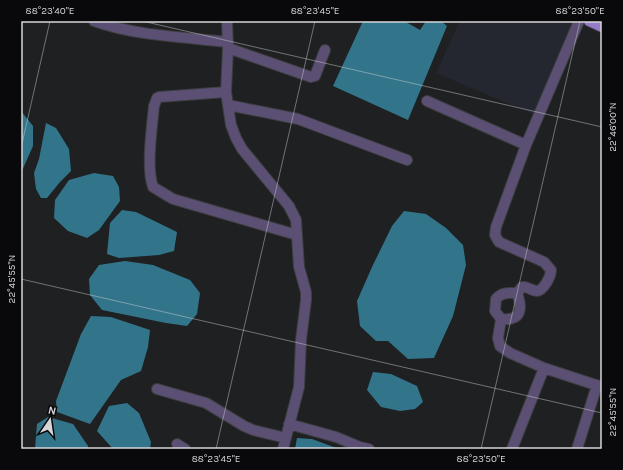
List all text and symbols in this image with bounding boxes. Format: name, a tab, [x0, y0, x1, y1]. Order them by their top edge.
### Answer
text: 88°23'40"E	[26, 5, 74, 17]
text: 88°23'45"E	[291, 5, 339, 17]
text: 88°23'50"E	[556, 5, 605, 17]
text: 22°46'00"N	[607, 102, 619, 152]
text: 22°45'55"N	[6, 255, 18, 303]
text: 22°45'55"N	[607, 388, 619, 436]
north arrow	[30, 400, 70, 440]
text: N	[47, 404, 57, 418]
text: 88°23'45"E	[192, 453, 240, 465]
text: 88°23'50"E	[457, 453, 506, 465]

